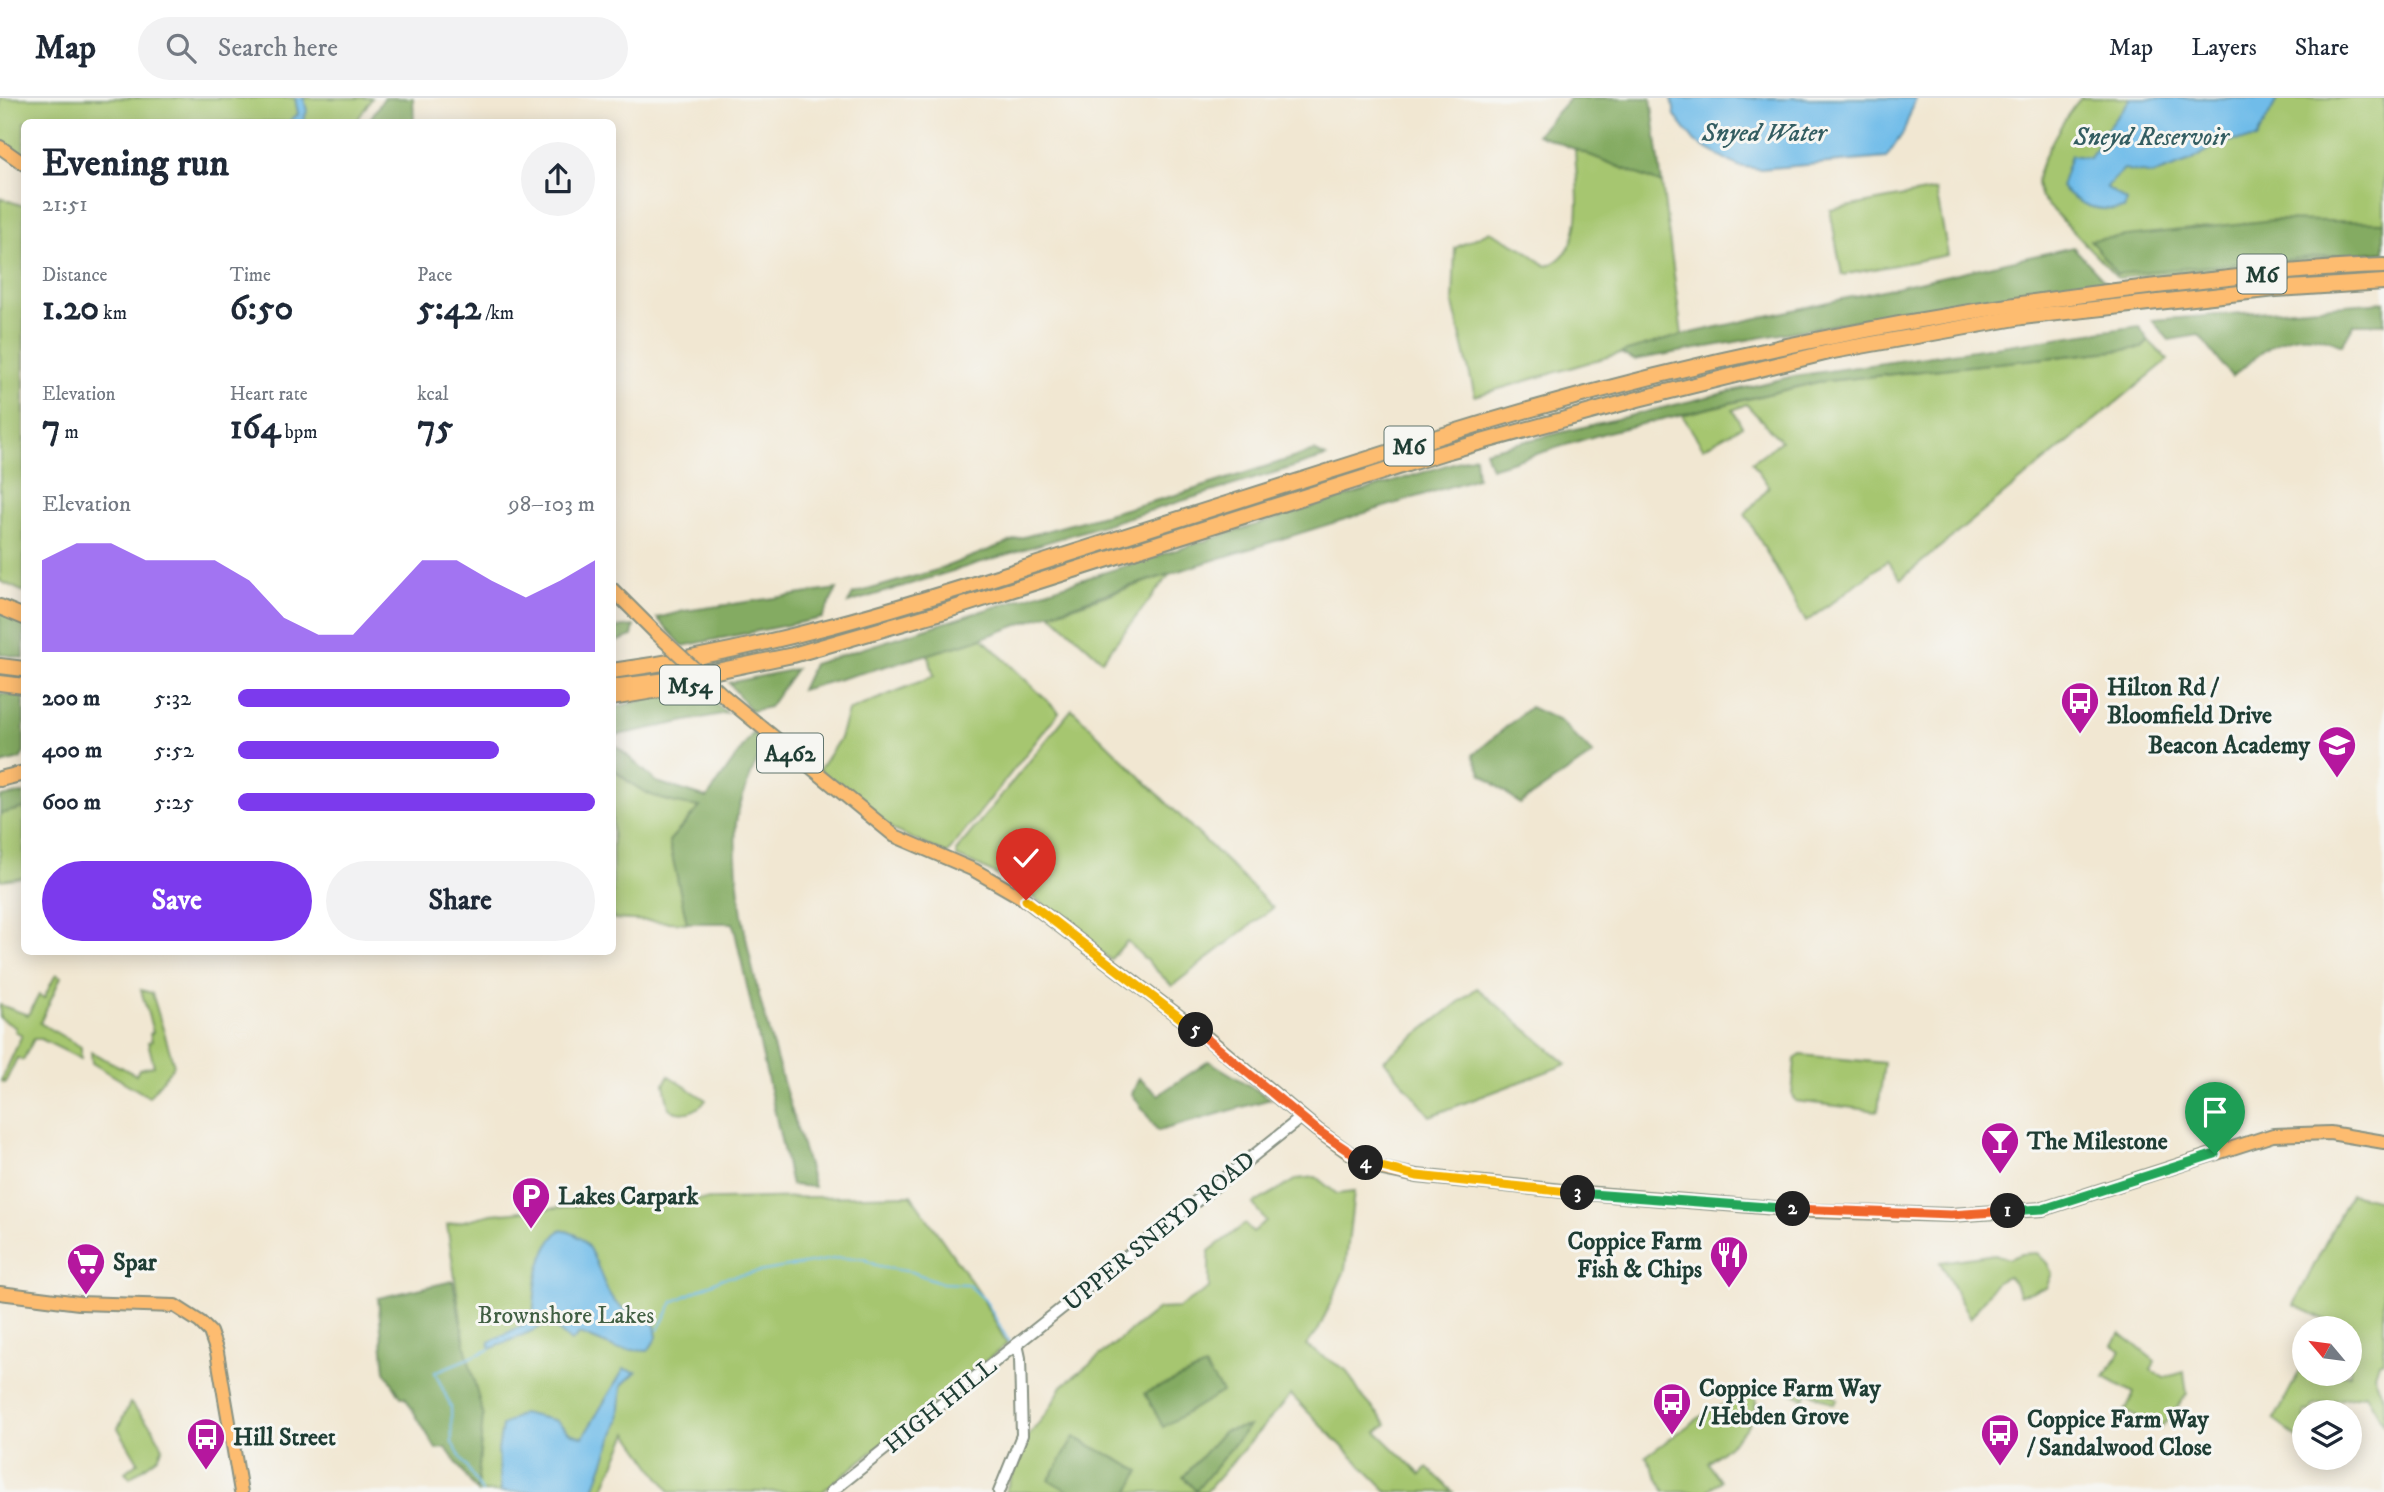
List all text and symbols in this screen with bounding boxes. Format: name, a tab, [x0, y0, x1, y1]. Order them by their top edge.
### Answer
search box	[138, 17, 628, 80]
text: Map	[35, 28, 96, 69]
icon: search	[162, 29, 200, 67]
text: Search here	[218, 32, 338, 65]
text: Map	[2109, 33, 2153, 63]
text: Layers	[2191, 33, 2257, 63]
text: Share	[2295, 33, 2349, 63]
water label: Snyed Water	[1701, 117, 1828, 150]
water label: Sneyd Reservoir	[2072, 121, 2230, 154]
text: Evening run	[42, 140, 229, 188]
button: share	[521, 142, 595, 216]
text: 21:51	[42, 190, 88, 219]
road number: M6	[2238, 254, 2286, 294]
text: Distance	[42, 264, 107, 287]
text: Time	[230, 264, 271, 287]
text: Pace	[417, 264, 452, 287]
text: 1.20	[42, 287, 99, 331]
text: 6:50	[230, 287, 293, 331]
text: 5:42	[417, 287, 481, 331]
text: km	[99, 302, 127, 325]
text: /km	[481, 302, 514, 325]
text: Elevation	[42, 383, 116, 406]
text: Heart rate	[230, 383, 308, 406]
text: kcal	[417, 383, 449, 406]
text: 7	[42, 406, 60, 450]
text: 164	[230, 406, 281, 450]
text: 75	[417, 406, 453, 450]
text: m	[60, 421, 79, 444]
text: bpm	[281, 421, 318, 444]
road number: M6	[1384, 426, 1434, 466]
text: Elevation	[42, 490, 131, 519]
text: 98–103 m	[508, 490, 595, 519]
road number: M54	[660, 666, 720, 705]
place label: Hilton Rd / Bloomfield Drive	[2107, 673, 2272, 731]
bus stop icon: Hilton Rd / Bloomfield Drive	[2059, 680, 2101, 735]
text: 200 m	[42, 684, 100, 713]
text: 5:32	[154, 684, 191, 713]
school or university icon: Beacon Academy	[2316, 724, 2358, 779]
place label: Beacon Academy	[2148, 731, 2311, 761]
road number: A462	[757, 734, 823, 772]
text: 400 m	[42, 736, 102, 765]
text: 5:52	[154, 736, 194, 765]
text: 600 m	[42, 788, 101, 817]
text: 5:25	[154, 788, 194, 817]
pin	[996, 828, 1056, 900]
icon: check	[1007, 839, 1045, 877]
button: Save	[42, 861, 312, 941]
button: Share	[326, 861, 595, 941]
pin: 5	[1178, 1012, 1214, 1048]
text: 5	[1191, 1018, 1200, 1041]
pin	[2185, 1082, 2245, 1154]
icon: arrive	[2196, 1093, 2234, 1131]
bar icon: The Milestone	[1979, 1120, 2021, 1175]
place label: The Milestone	[2026, 1127, 2168, 1157]
street label: UPPER SNEYD ROAD	[1058, 1145, 1262, 1318]
pin: 4	[1348, 1146, 1384, 1180]
text: 4	[1360, 1151, 1371, 1174]
parking icon: Lakes Carpark	[510, 1175, 552, 1230]
pin: 3	[1560, 1176, 1596, 1210]
text: 3	[1574, 1181, 1581, 1204]
place label: Lakes Carpark	[558, 1182, 699, 1212]
pin: 2	[1776, 1192, 1811, 1226]
pin: 1	[1990, 1194, 2025, 1228]
text: 2	[1788, 1197, 1797, 1220]
text: 1	[2004, 1199, 2011, 1222]
place label: Coppice Farm Fish & Chips	[1568, 1227, 1702, 1285]
restaurant icon: Coppice Farm Fish & Chips	[1708, 1234, 1750, 1289]
supermarket icon: Spar	[65, 1241, 107, 1296]
place label: Spar	[113, 1248, 158, 1278]
park label: Brownshore Lakes	[478, 1301, 654, 1331]
north arrow	[2292, 1316, 2362, 1386]
map controls	[2292, 1316, 2362, 1470]
street label: HIGH HILL	[878, 1351, 1003, 1460]
place label: Coppice Farm Way / Hebden Grove	[1698, 1374, 1881, 1432]
bus stop icon: Coppice Farm Way / Hebden Grove	[1651, 1381, 1693, 1436]
button: layers	[2292, 1400, 2362, 1470]
place label: Coppice Farm Way / Sandalwood Close	[2026, 1405, 2212, 1463]
bus stop icon: Coppice Farm Way / Sandalwood Close	[1979, 1412, 2021, 1467]
bus stop icon: Hill Street	[185, 1416, 227, 1471]
place label: Hill Street	[233, 1423, 336, 1453]

